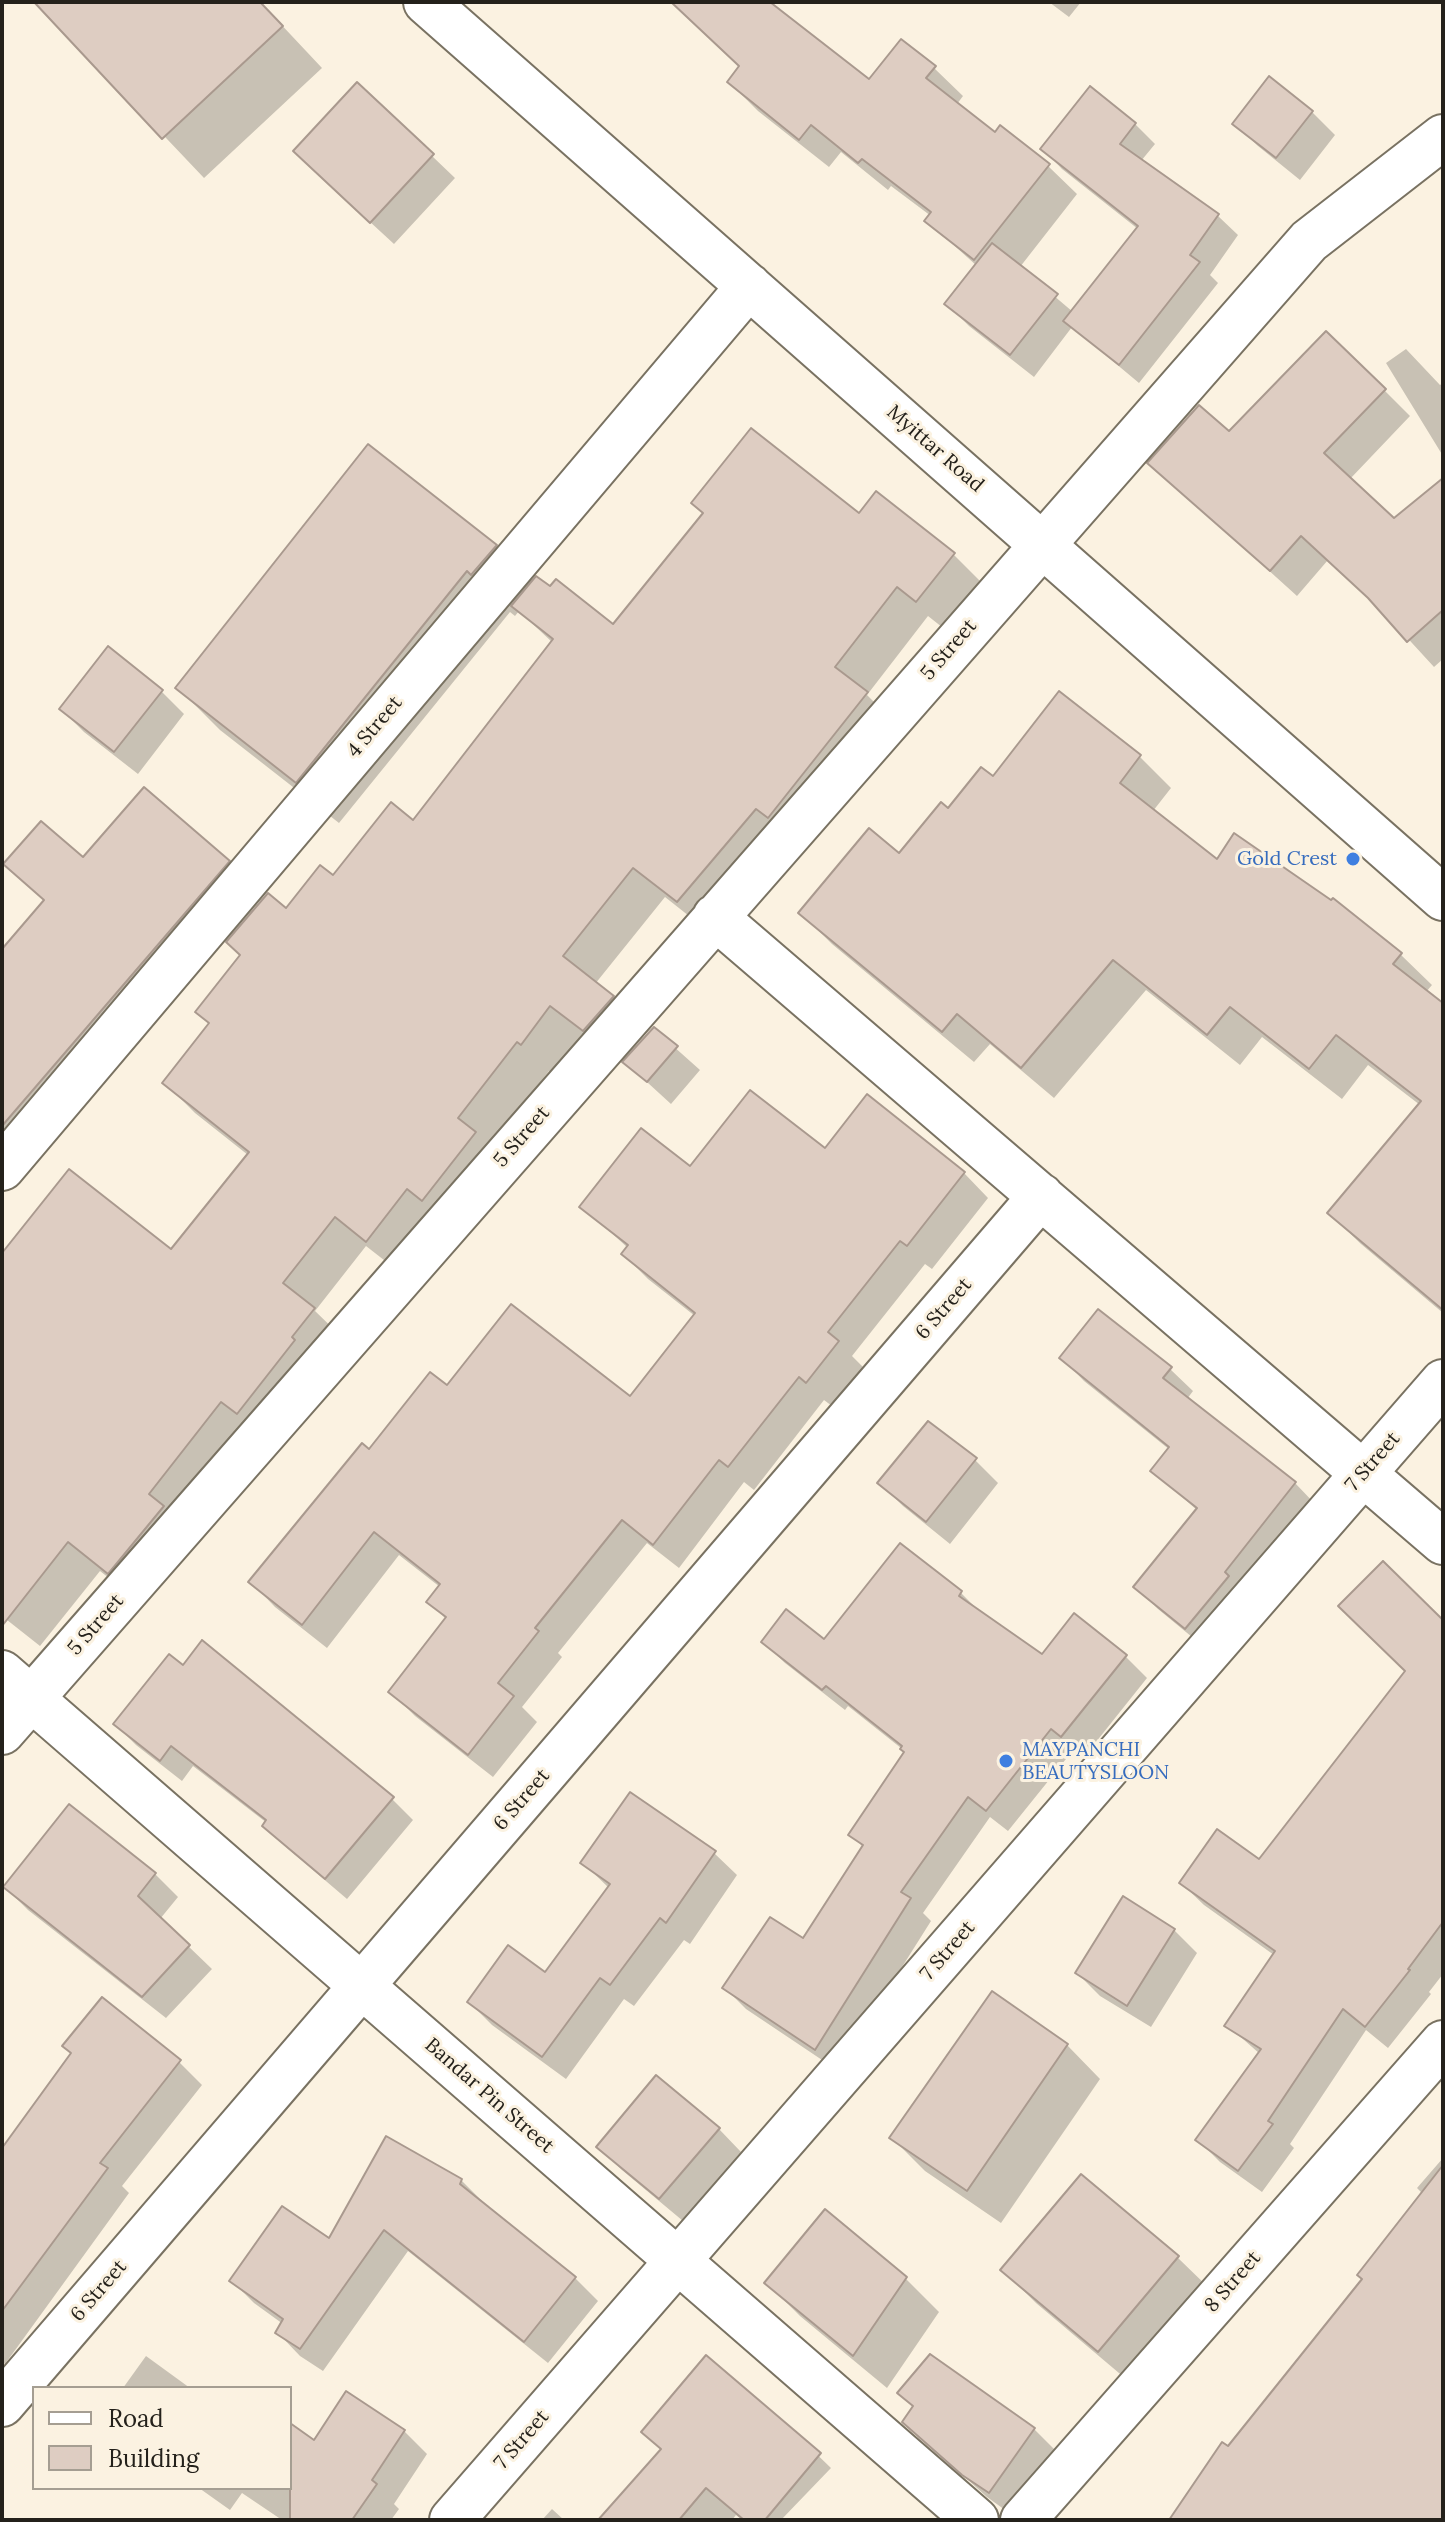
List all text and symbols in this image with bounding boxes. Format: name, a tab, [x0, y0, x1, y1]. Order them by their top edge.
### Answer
street label: Myittar Road	[882, 400, 988, 498]
street label: 5 Street	[916, 615, 982, 685]
street label: 4 Street	[342, 691, 408, 763]
place label: Gold Crest	[1237, 847, 1337, 871]
marker: Gold Crest	[1344, 850, 1362, 868]
street label: 5 Street	[489, 1102, 555, 1172]
street label: 6 Street	[911, 1273, 977, 1345]
street label: 7 Street	[1341, 1427, 1405, 1497]
street label: 5 Street	[63, 1590, 129, 1660]
place label: MAYPANCHI BEAUTYSLOON	[1022, 1738, 1169, 1785]
marker: MAYPANCHI BEAUTYSLOON	[997, 1752, 1015, 1770]
street label: 6 Street	[489, 1764, 555, 1836]
street label: 7 Street	[916, 1916, 980, 1986]
street label: Bandar Pin Street	[420, 2033, 558, 2159]
street label: 8 Street	[1200, 2247, 1266, 2317]
street label: 6 Street	[66, 2255, 132, 2327]
legend	[32, 2386, 292, 2490]
text: Road	[108, 2403, 164, 2434]
street label: 7 Street	[490, 2405, 554, 2475]
text: Building	[108, 2443, 199, 2474]

